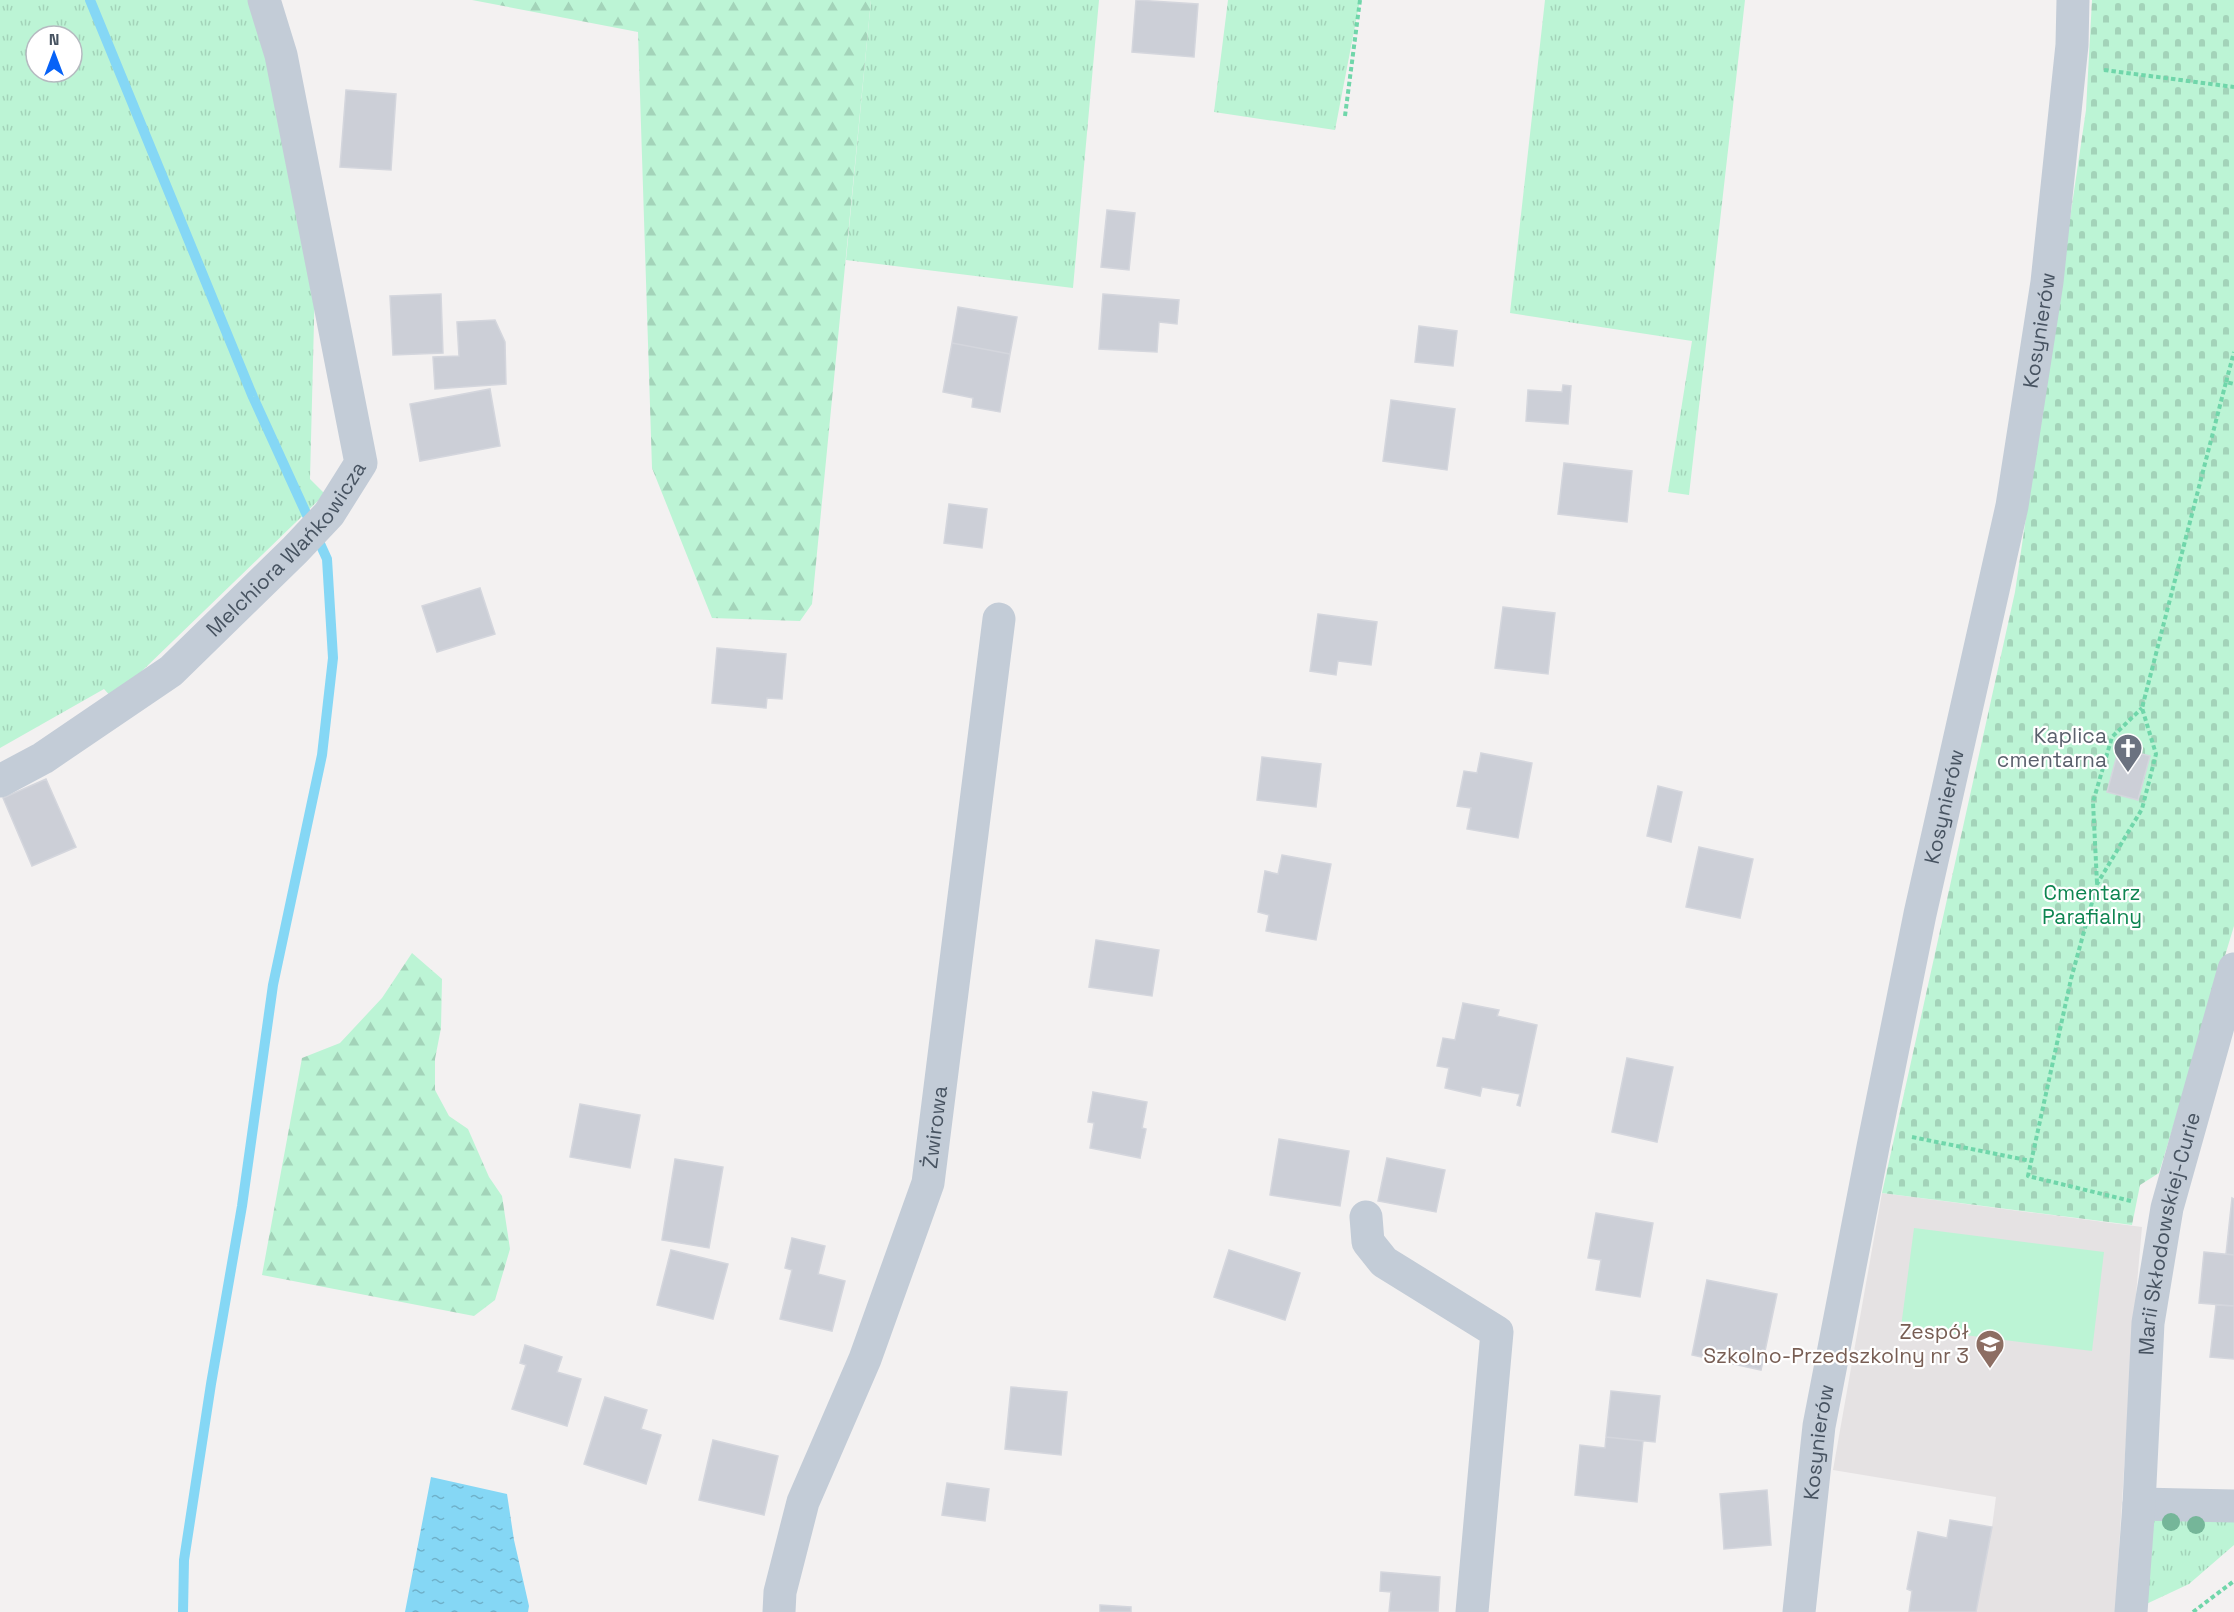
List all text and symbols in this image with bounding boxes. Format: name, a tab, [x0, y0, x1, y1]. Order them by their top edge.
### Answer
north arrow	[24, 24, 84, 84]
text: N	[49, 29, 59, 50]
street label: Kosynierów	[2017, 271, 2061, 390]
street label: Melchiora Wańkowicza	[200, 456, 372, 642]
place label: Kaplica cmentarna	[1997, 722, 2107, 773]
church icon: Kaplica cmentarna	[2112, 732, 2144, 774]
street label: Kosynierów	[1918, 747, 1970, 867]
park label: Cmentarz Parafialny	[2042, 879, 2142, 930]
street label: Żwirowa	[916, 1084, 953, 1170]
street label: Marii Skłodowskiej-Curie	[2132, 1109, 2206, 1356]
place label: Zespół Szkolno-Przedszkolny nr 3	[1703, 1318, 1969, 1369]
school or university icon: Zespół Szkolno-Przedszkolny nr 3	[1974, 1328, 2006, 1370]
street label: Kosynierów	[1797, 1382, 1840, 1502]

